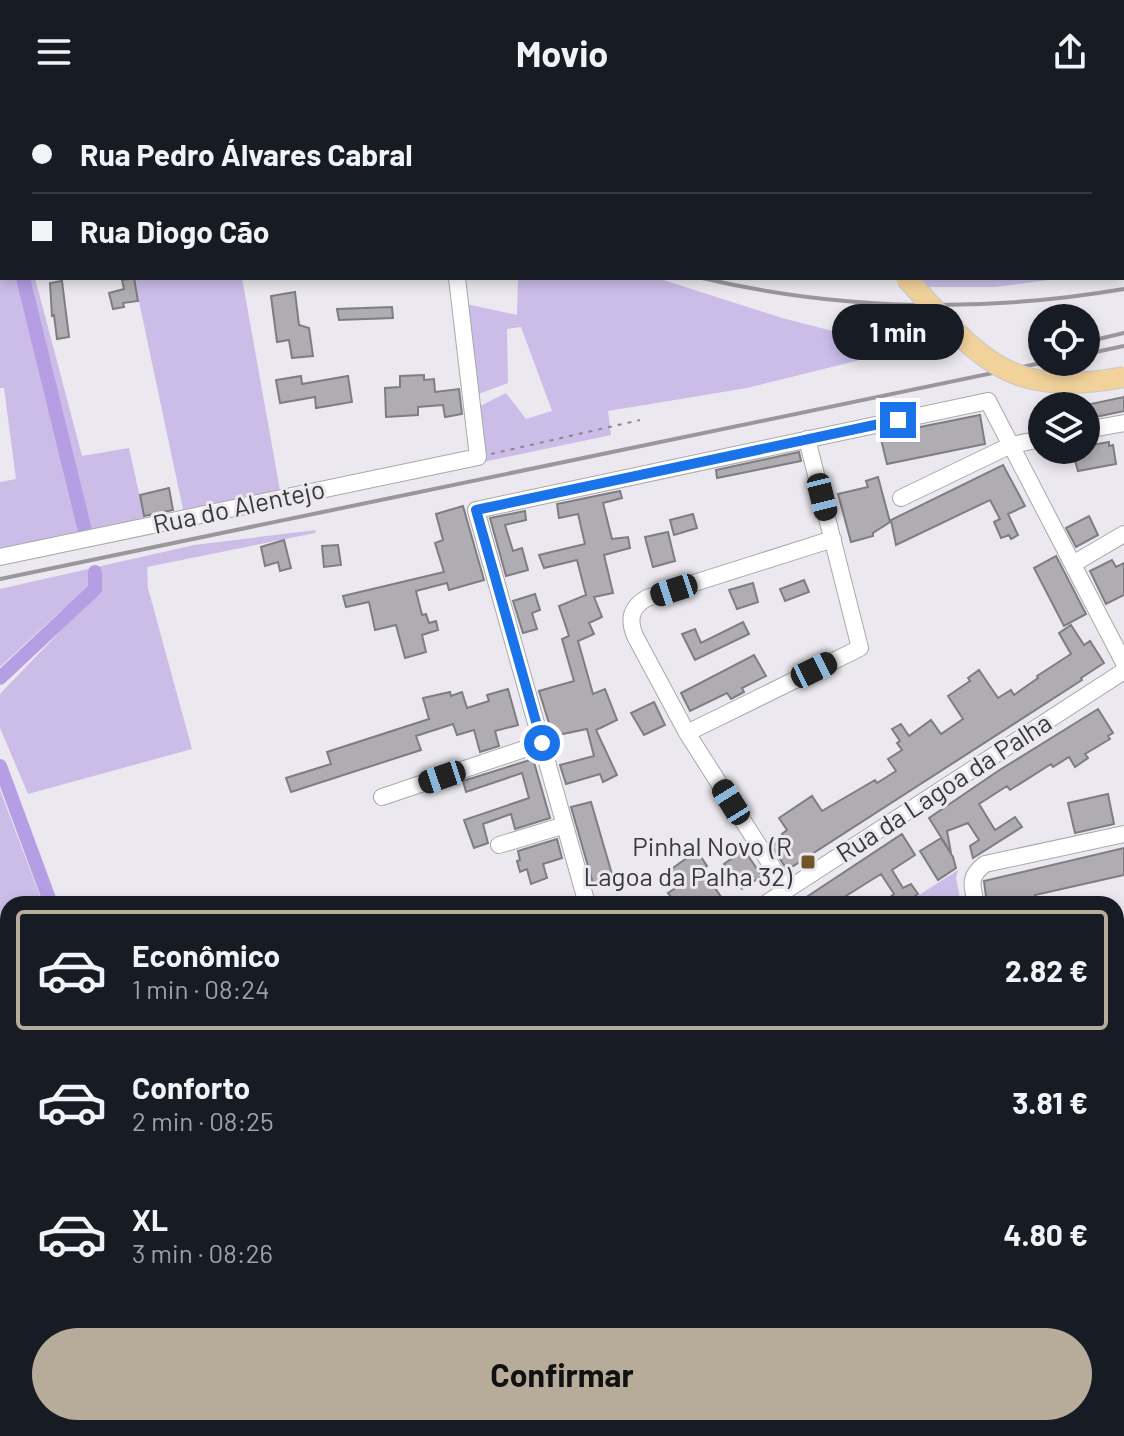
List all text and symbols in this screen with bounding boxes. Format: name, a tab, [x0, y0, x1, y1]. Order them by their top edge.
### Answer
icon: menu	[32, 30, 76, 74]
icon: share	[1048, 30, 1092, 74]
text: Movio	[516, 31, 608, 74]
text: Rua Pedro Álvares Cabral	[80, 136, 413, 172]
text: Rua Diogo Cão	[80, 213, 270, 249]
callout: 1 min	[832, 304, 964, 360]
map controls	[1028, 304, 1100, 464]
button: locate	[1028, 304, 1100, 376]
text: 1 min	[870, 316, 926, 347]
button: layers	[1028, 392, 1100, 464]
route end	[880, 402, 916, 438]
car	[805, 471, 839, 523]
street label: Rua do Alentejo	[150, 472, 328, 539]
car	[647, 571, 701, 609]
car	[787, 649, 841, 691]
street label: Rua da Lagoa da Palha	[830, 706, 1057, 868]
route start	[524, 725, 560, 761]
car	[415, 758, 469, 796]
car	[708, 775, 754, 829]
place label: Pinhal Novo (R Lagoa da Palha 32)	[583, 830, 792, 891]
marker: Pinhal Novo (R Lagoa da Palha 32)	[799, 853, 817, 871]
icon: car	[36, 934, 108, 1006]
text: Econômico	[132, 937, 280, 973]
text: 2.82 €	[1005, 952, 1088, 988]
text: 1 min · 08:24	[132, 973, 270, 1004]
icon: car	[36, 1066, 108, 1138]
text: Conforto	[132, 1069, 250, 1105]
text: 3.81 €	[1012, 1084, 1088, 1120]
text: 2 min · 08:25	[132, 1105, 274, 1136]
icon: car	[36, 1198, 108, 1270]
text: XL	[132, 1201, 168, 1237]
text: 4.80 €	[1003, 1216, 1088, 1252]
text: 3 min · 08:26	[132, 1237, 273, 1268]
button: Confirmar	[32, 1328, 1092, 1420]

